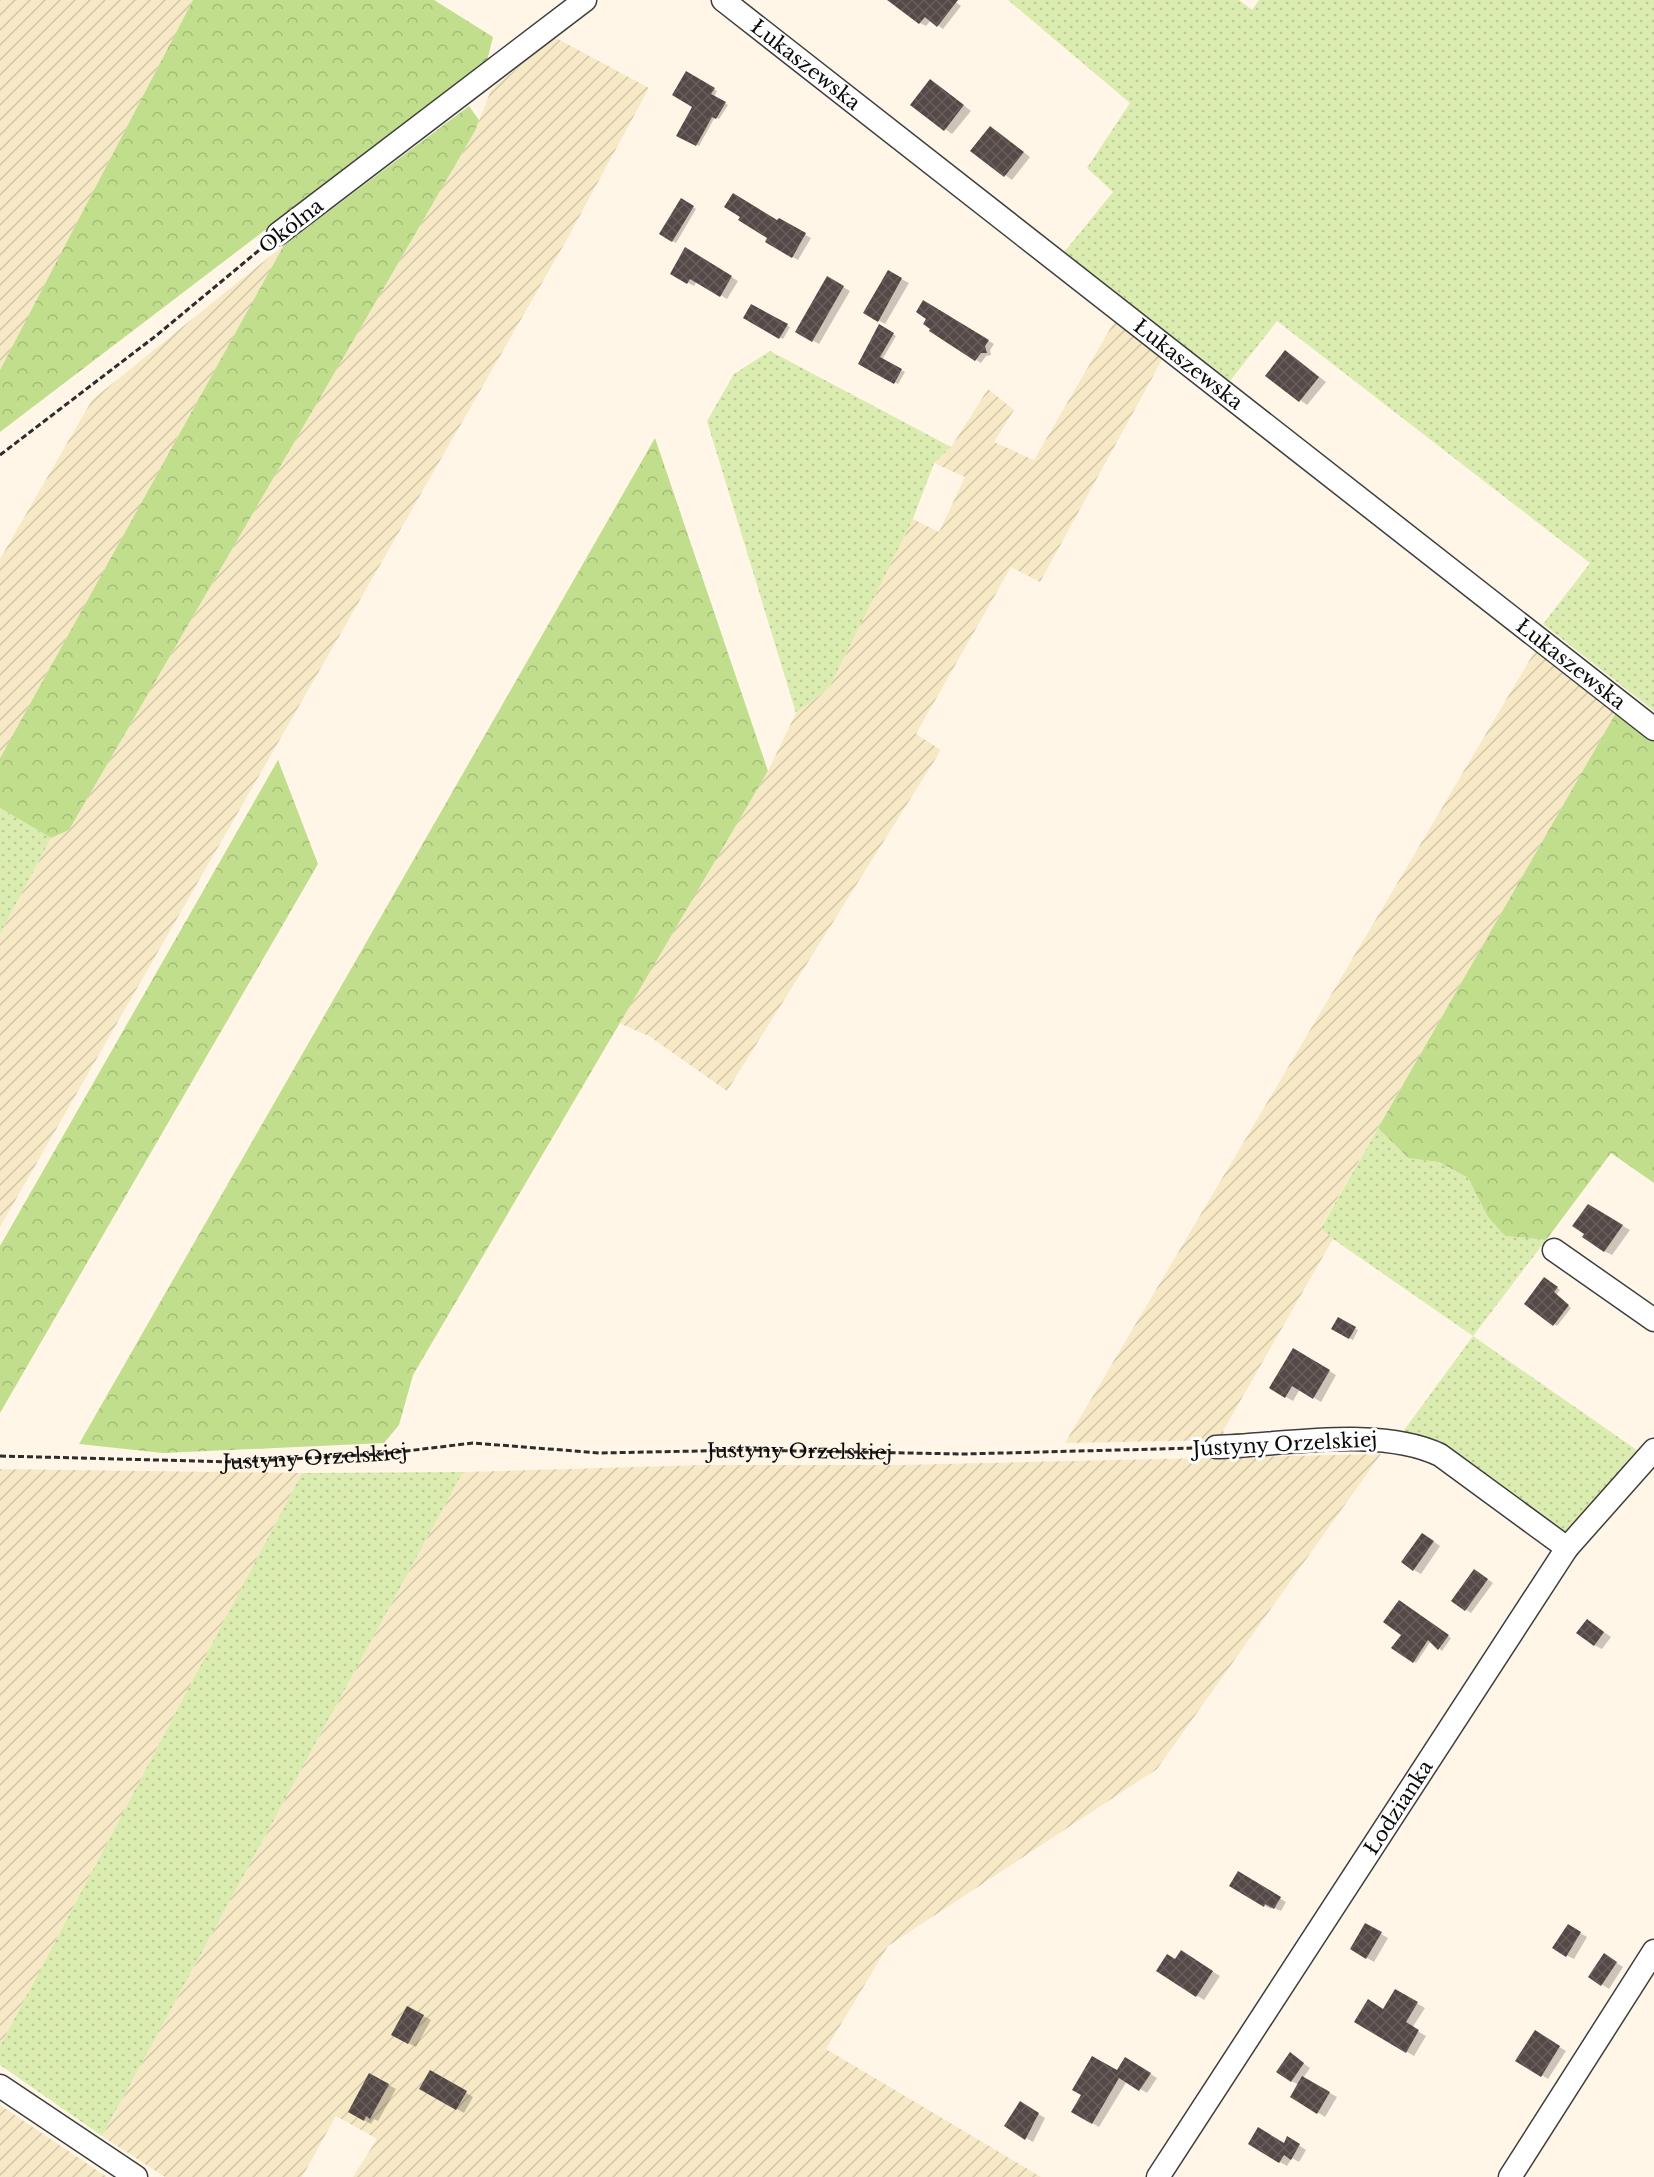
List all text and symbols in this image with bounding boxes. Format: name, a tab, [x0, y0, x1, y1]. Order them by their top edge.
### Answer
street label: Łukaszewska	[746, 15, 866, 115]
street label: Okólna	[254, 193, 329, 258]
street label: Łukaszewska	[1129, 314, 1248, 415]
street label: Łukaszewska	[1512, 614, 1631, 715]
street label: Justyny Orzelskiej	[1189, 1427, 1378, 1461]
street label: Justyny Orzelskiej	[704, 1438, 892, 1465]
street label: Justyny Orzelskiej	[219, 1439, 408, 1474]
street label: Łodzianka	[1359, 1755, 1438, 1859]

